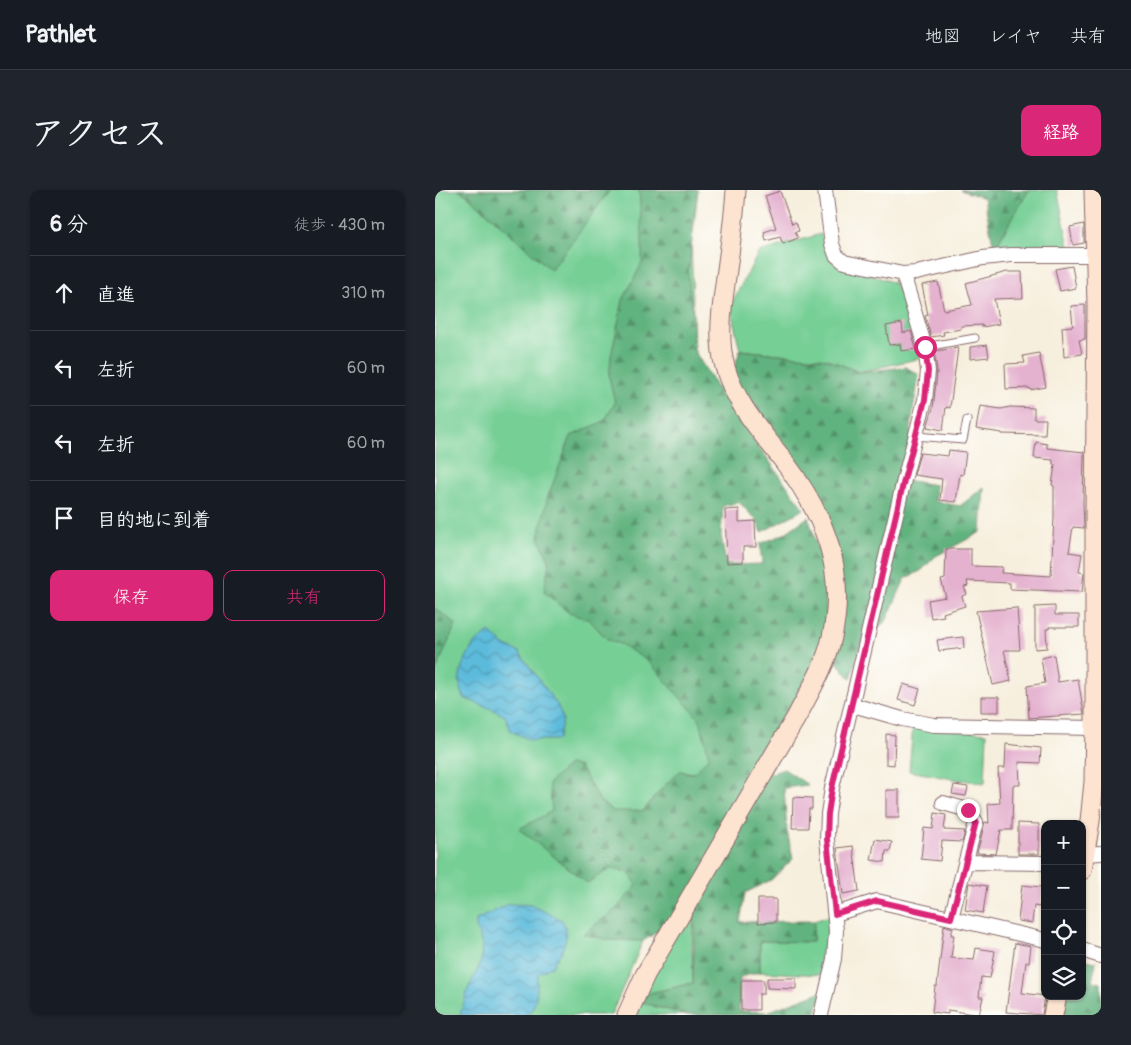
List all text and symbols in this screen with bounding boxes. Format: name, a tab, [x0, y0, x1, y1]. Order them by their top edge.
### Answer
text: Pathlet	[25, 20, 96, 49]
text: 地図	[925, 25, 961, 48]
text: レイヤ	[989, 25, 1042, 48]
text: 共有	[1070, 25, 1106, 48]
button: 経路	[1021, 105, 1101, 156]
text: アクセス	[30, 112, 168, 156]
text: 6 分	[50, 211, 88, 238]
text: 徒歩 · 430 m	[294, 215, 385, 235]
icon: ahead	[50, 279, 78, 307]
text: 直進	[97, 283, 135, 307]
text: 310 m	[341, 283, 385, 303]
route start	[914, 336, 937, 359]
icon: left	[50, 354, 78, 382]
text: 左折	[97, 358, 135, 382]
text: 60 m	[347, 358, 385, 378]
icon: left	[50, 429, 78, 457]
text: 左折	[97, 433, 135, 457]
text: 60 m	[347, 433, 385, 453]
icon: arrive	[50, 504, 78, 532]
text: 目的地に到着	[97, 508, 211, 532]
button: 保存	[50, 570, 213, 621]
button: 共有	[223, 570, 385, 621]
route end	[957, 799, 980, 822]
map controls	[1041, 820, 1086, 1000]
button: +	[1041, 820, 1086, 865]
button: −	[1041, 865, 1086, 910]
button: locate	[1041, 910, 1086, 955]
button: layers	[1041, 955, 1086, 1000]

